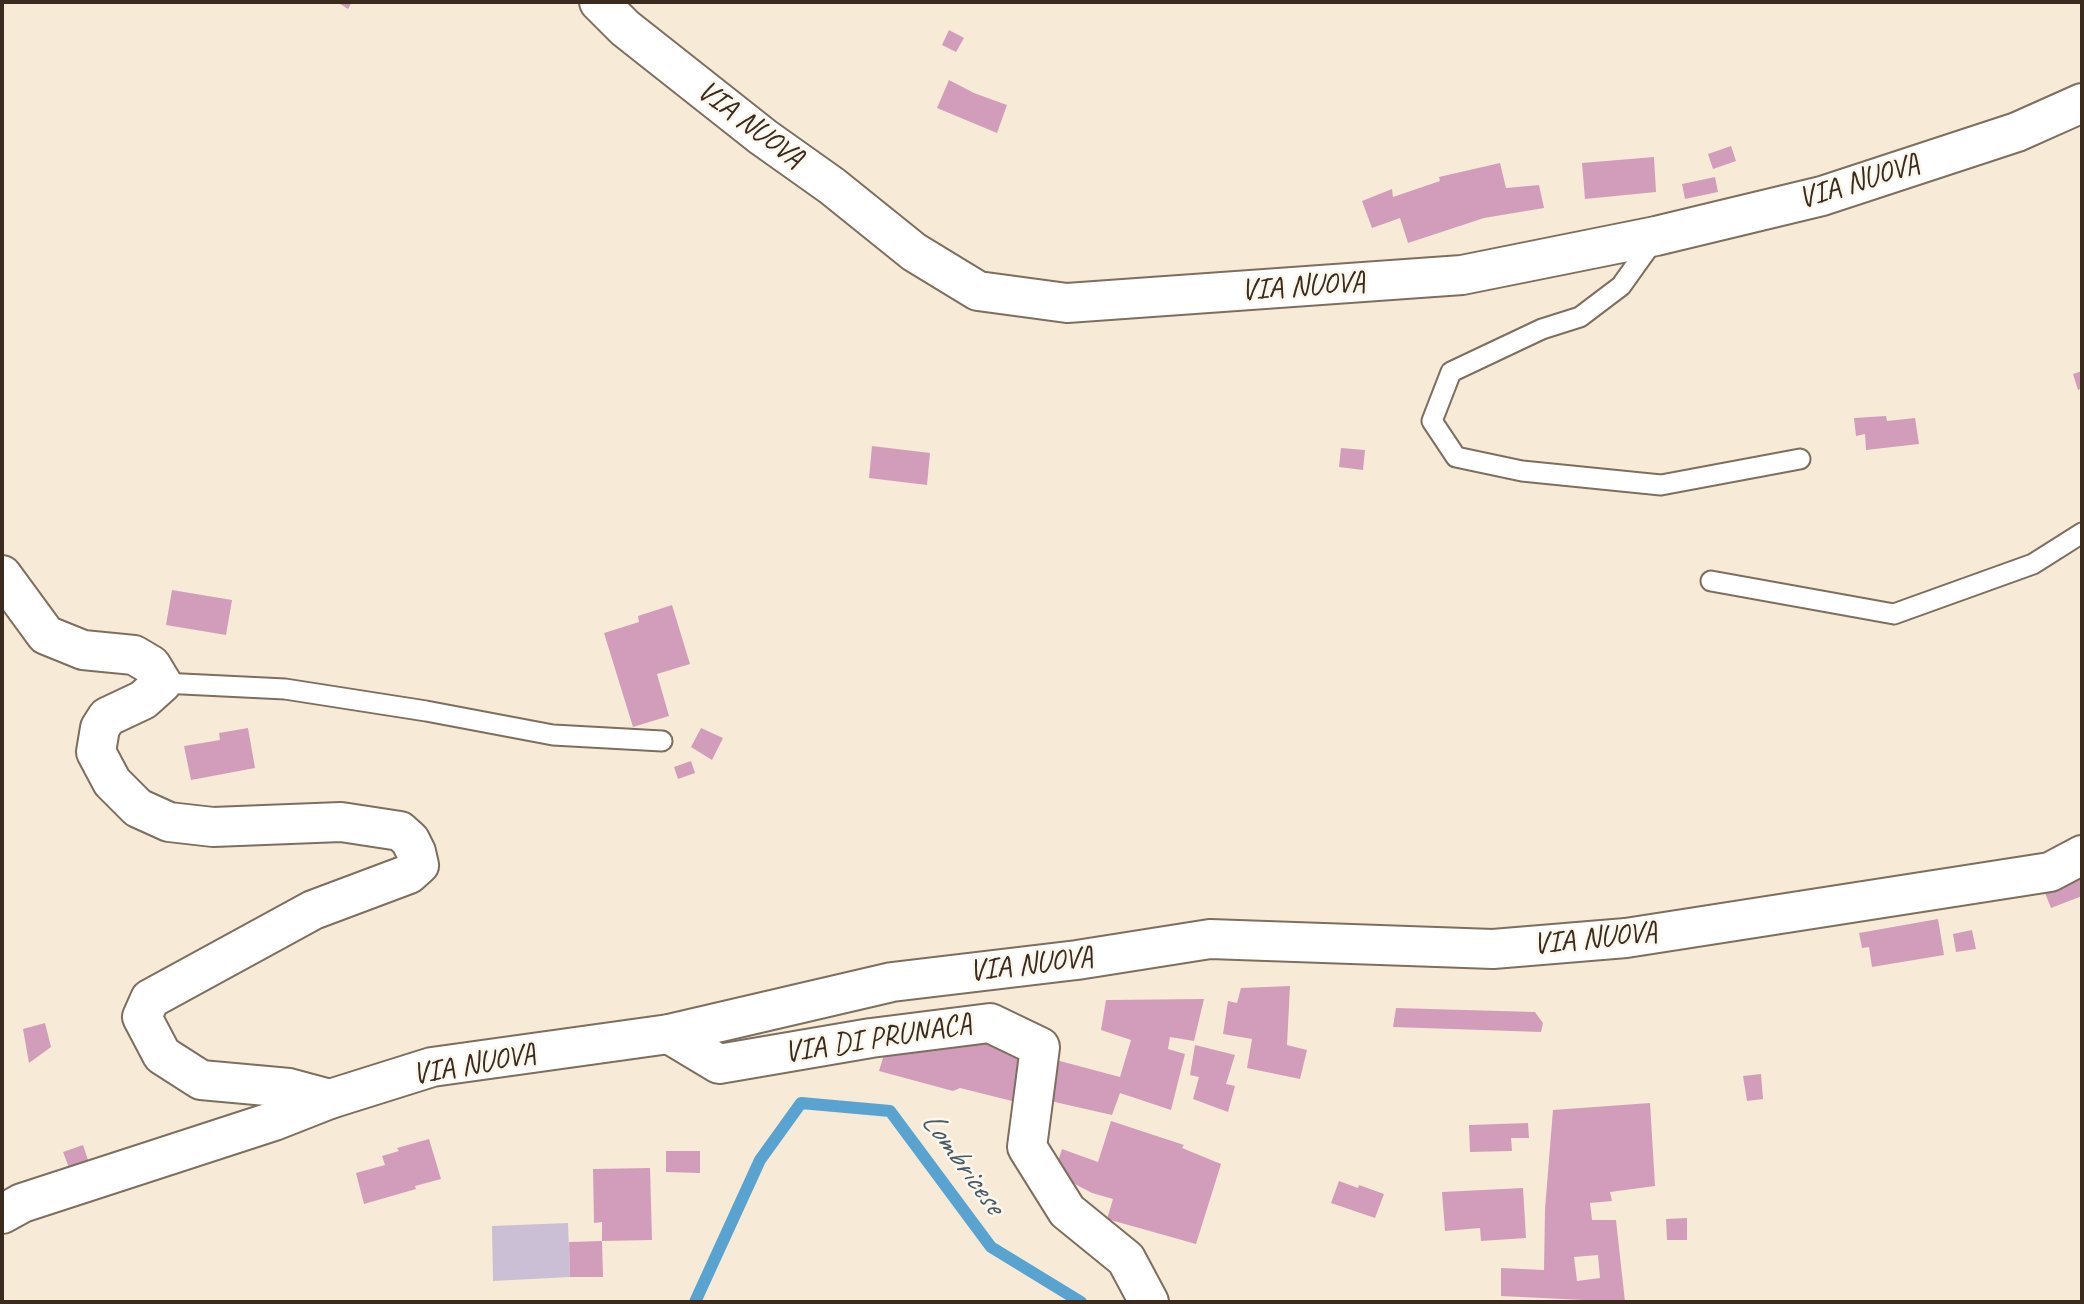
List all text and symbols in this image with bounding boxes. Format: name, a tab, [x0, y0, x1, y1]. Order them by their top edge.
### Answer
street label: VIA NUOVA	[690, 73, 810, 177]
street label: VIA NUOVA	[1794, 147, 1924, 217]
street label: VIA NUOVA	[1240, 265, 1366, 309]
street label: VIA NUOVA	[1531, 915, 1659, 963]
street label: VIA NUOVA	[967, 940, 1095, 990]
street label: VIA DI PRUNACA	[782, 1006, 974, 1072]
street label: VIA NUOVA	[410, 1036, 538, 1094]
water label: Lombricese	[912, 1104, 1012, 1222]

